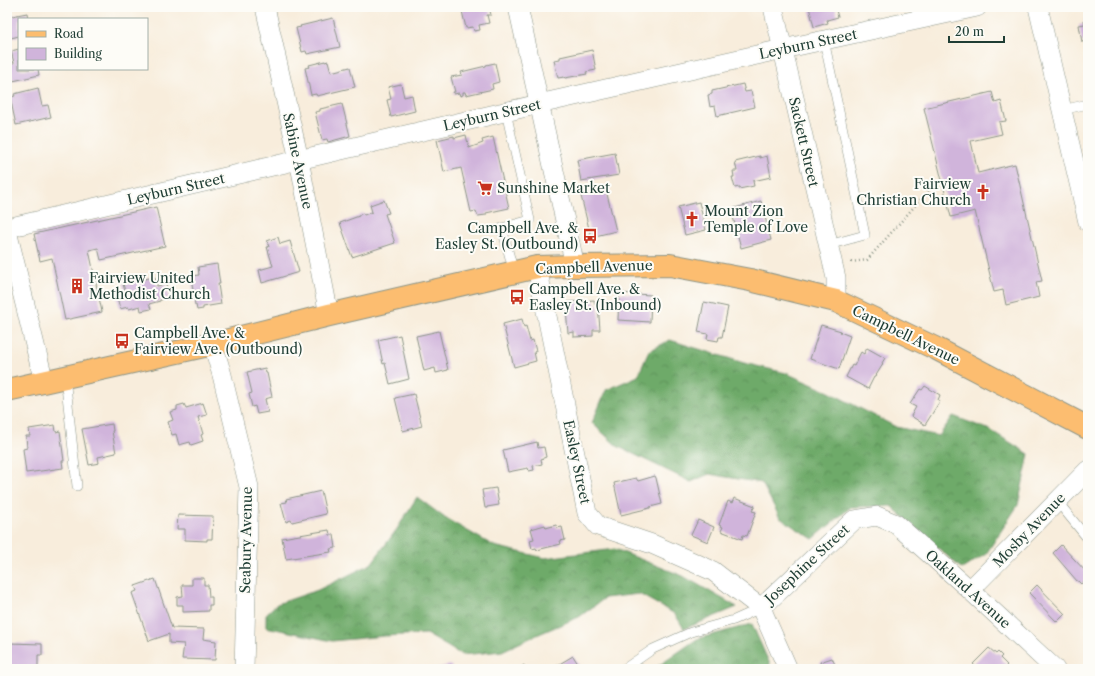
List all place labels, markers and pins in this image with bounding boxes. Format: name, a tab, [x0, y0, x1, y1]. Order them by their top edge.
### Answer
place label: Fairview Christian Church	[856, 175, 971, 209]
supermarket icon: Sunshine Market	[476, 179, 494, 197]
place label: Sunshine Market	[497, 179, 610, 197]
church icon: Fairview Christian Church	[974, 183, 992, 201]
place label: Mount Zion Temple of Love	[704, 202, 808, 236]
church icon: Mount Zion Temple of Love	[683, 210, 701, 228]
place label: Campbell Ave. & Easley St. (Outbound)	[435, 219, 579, 253]
bus stop icon: Campbell Ave. & Easley St. (Outbound)	[581, 227, 599, 245]
place label: Fairview United Methodist Church	[89, 269, 211, 303]
building icon: Fairview United Methodist Church	[68, 277, 86, 295]
place label: Campbell Ave. & Easley St. (Inbound)	[529, 280, 661, 314]
bus stop icon: Campbell Ave. & Easley St. (Inbound)	[508, 288, 526, 306]
place label: Campbell Ave. & Fairview Ave. (Outbound)	[134, 324, 302, 358]
bus stop icon: Campbell Ave. & Fairview Ave. (Outbound)	[113, 332, 131, 350]

